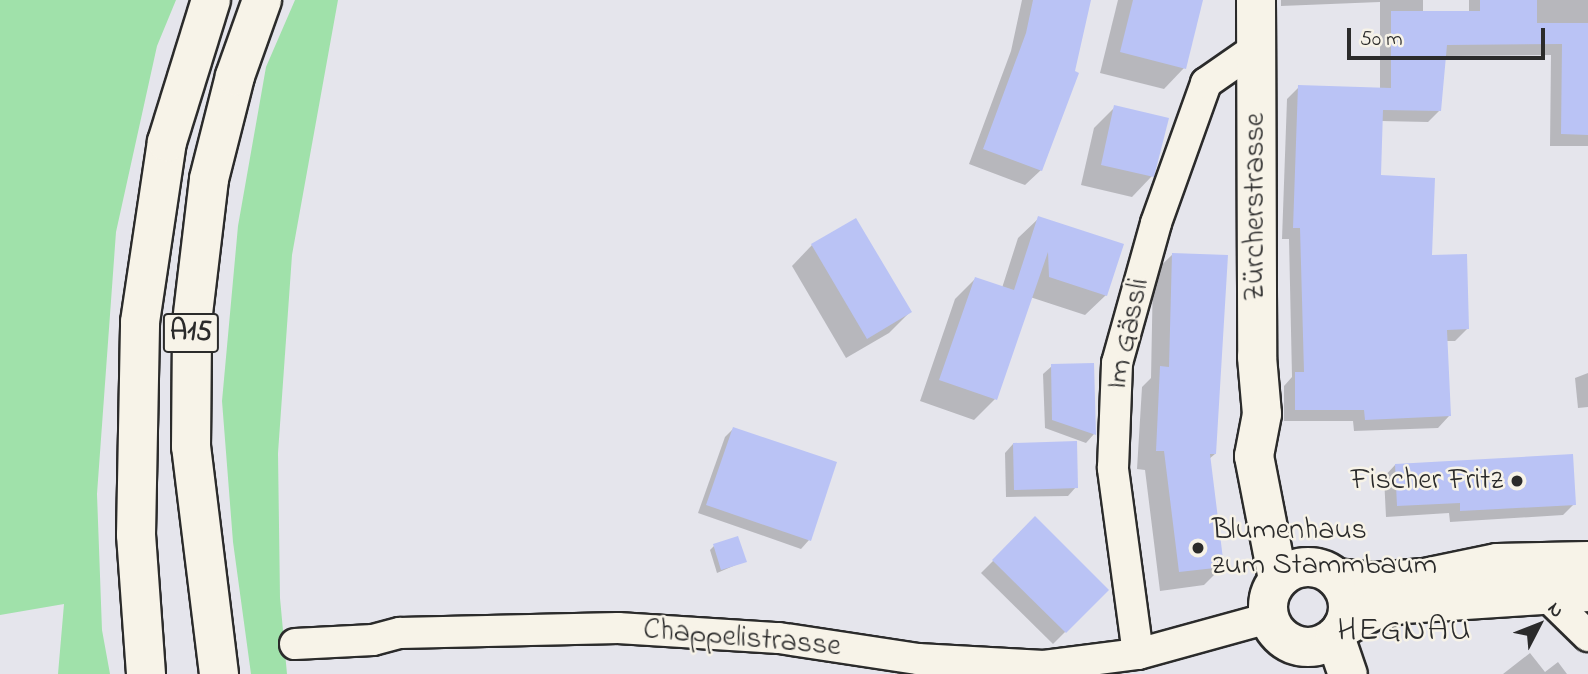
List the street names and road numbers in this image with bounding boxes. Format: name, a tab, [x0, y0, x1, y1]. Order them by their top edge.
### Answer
street label: Zürcherstrasse	[1238, 113, 1274, 301]
street label: Im Gässli	[1100, 275, 1158, 393]
road number: A15	[161, 308, 221, 358]
street label: Chappelistrasse	[642, 612, 842, 666]

